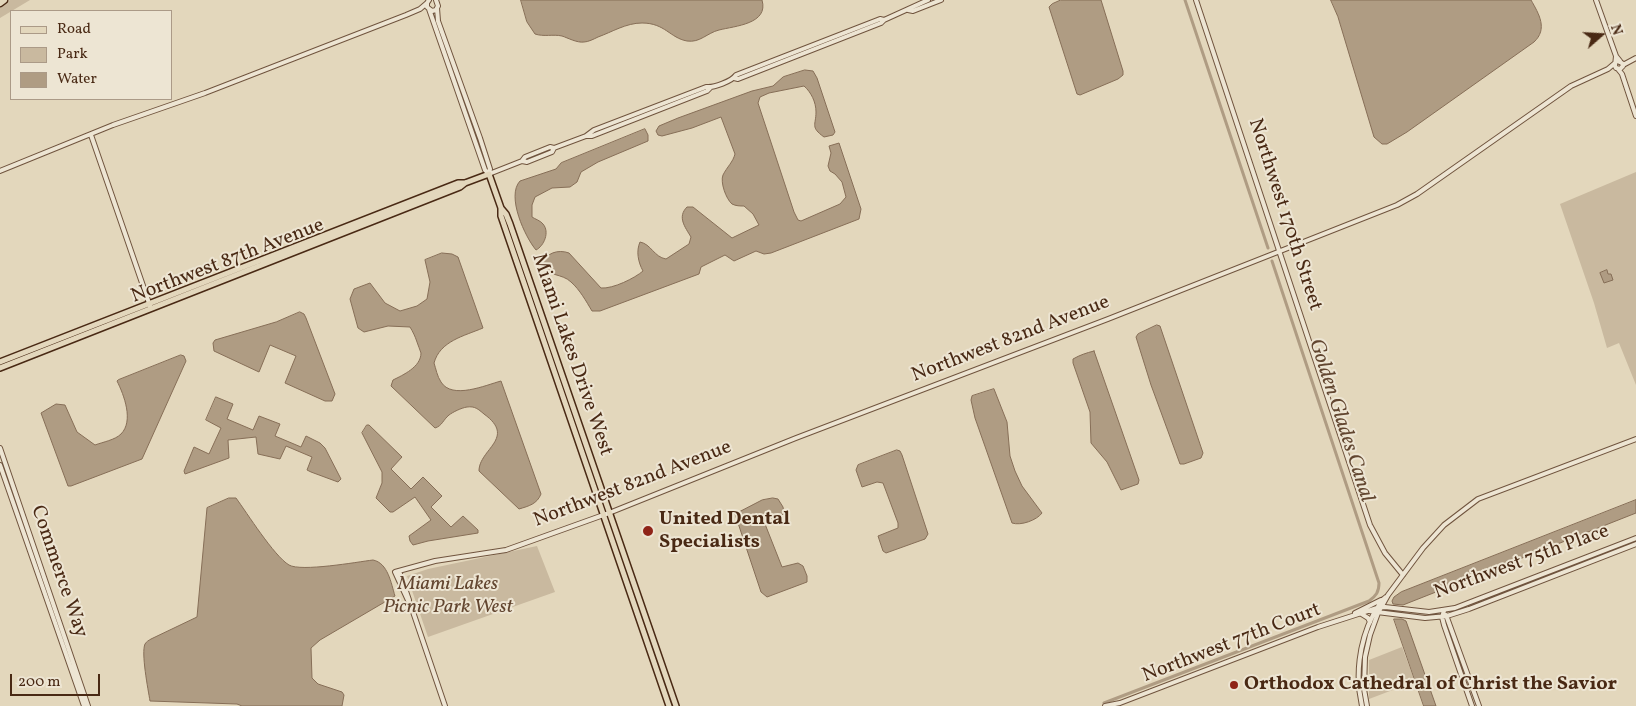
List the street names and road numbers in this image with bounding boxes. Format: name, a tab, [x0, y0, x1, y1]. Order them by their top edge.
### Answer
street label: Northwest 170th Street	[1242, 116, 1326, 314]
street label: Northwest 87th Avenue	[128, 214, 328, 310]
street label: Miami Lakes Drive West	[525, 251, 617, 459]
street label: Northwest 82nd Avenue	[909, 291, 1113, 389]
street label: Northwest 82nd Avenue	[531, 436, 735, 534]
street label: Commerce Way	[24, 503, 92, 641]
street label: Northwest 75th Place	[1431, 520, 1613, 606]
street label: Northwest 77th Court	[1139, 599, 1325, 689]

